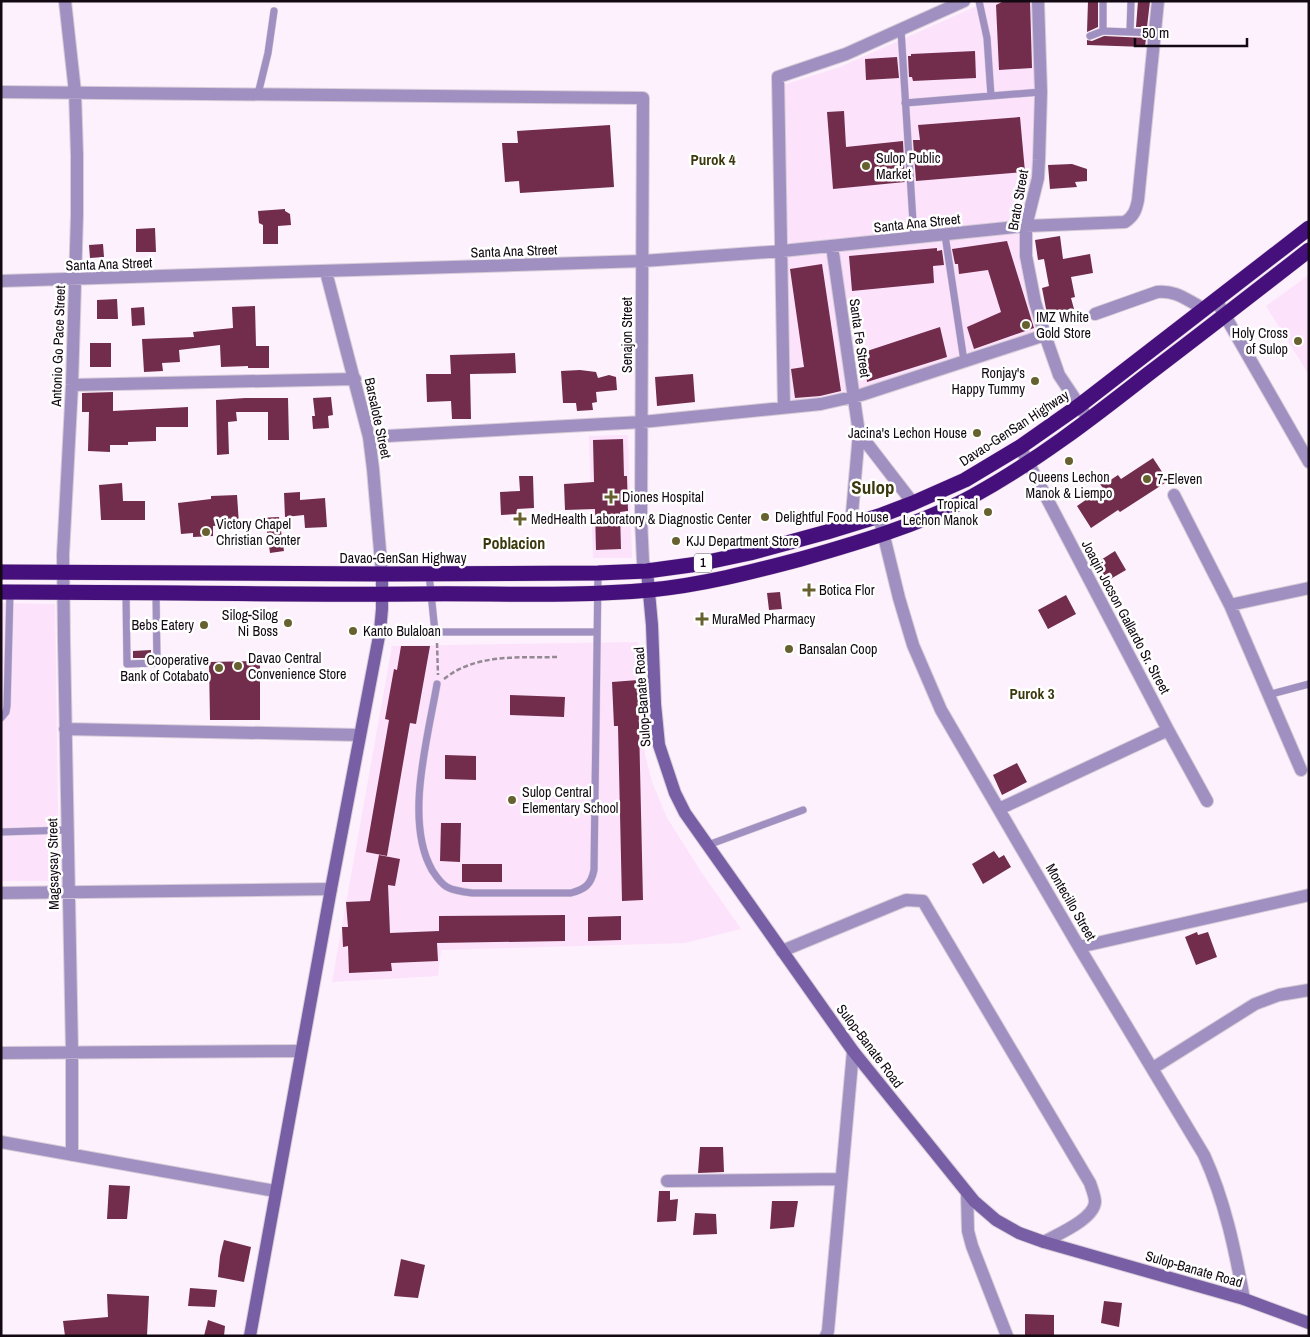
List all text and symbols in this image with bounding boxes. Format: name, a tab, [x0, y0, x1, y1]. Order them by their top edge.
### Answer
scale bar	[1135, 15, 1248, 47]
text: 50 m	[1142, 22, 1169, 43]
district label: Purok 4	[690, 149, 736, 170]
place label: Sulop Public Market	[876, 149, 941, 183]
marker: Sulop Public Market	[860, 160, 872, 172]
street label: Brato Street	[1004, 168, 1032, 232]
street label: Santa Ana Street	[873, 210, 961, 236]
street label: Santa Ana Street	[470, 240, 558, 262]
street label: Santa Ana Street	[65, 253, 153, 275]
street label: Antonio Go Pace Street	[47, 285, 69, 408]
street label: Senajon Street	[618, 297, 636, 373]
street label: Santa Fe Street	[846, 297, 874, 379]
place label: IMZ White Gold Store	[1036, 308, 1091, 342]
marker: IMZ White Gold Store	[1020, 319, 1032, 331]
place label: Holy Cross of Sulop	[1232, 324, 1288, 358]
marker: Holy Cross of Sulop	[1292, 335, 1304, 347]
place label: Ronjay's Happy Tummy	[952, 364, 1025, 398]
marker: Ronjay's Happy Tummy	[1029, 375, 1041, 387]
street label: Barsalote Street	[361, 376, 395, 460]
street label: Davao-GenSan Highway	[956, 386, 1072, 470]
place label: Jacina's Lechon House	[848, 424, 967, 442]
marker: Jacina's Lechon House	[971, 427, 983, 439]
marker: Queens Lechon Manok & Liempo	[1063, 455, 1075, 467]
place label: Queens Lechon Manok & Liempo	[1026, 468, 1112, 502]
place label: 7-Eleven	[1157, 470, 1202, 488]
marker: 7-Eleven	[1141, 473, 1153, 485]
district label: Sulop	[851, 474, 895, 500]
place label: Diones Hospital	[622, 488, 704, 506]
marker: Diones Hospital	[604, 490, 618, 504]
place label: Tropical Lechon Manok	[903, 495, 978, 529]
marker: Tropical Lechon Manok	[982, 506, 994, 518]
place label: Delightful Food House	[775, 508, 889, 526]
place label: MedHealth Laboratory & Diagnostic Center	[531, 510, 751, 528]
marker: Delightful Food House	[759, 511, 771, 523]
marker: MedHealth Laboratory & Diagnostic Center	[513, 512, 527, 526]
place label: Victory Chapel Christian Center	[216, 515, 300, 549]
marker: Victory Chapel Christian Center	[200, 526, 212, 538]
district label: Poblacion	[483, 532, 545, 554]
place label: KJJ Department Store	[686, 532, 799, 550]
marker: KJJ Department Store	[670, 535, 682, 547]
street label: Joaqin Jocson Gallardo Sr. Street	[1078, 537, 1174, 697]
street label: Davao-GenSan Highway	[340, 549, 467, 567]
road number: 1	[694, 554, 712, 572]
place label: Botica Flor	[819, 581, 875, 599]
marker: Botica Flor	[803, 584, 815, 596]
place label: Silog-Silog Ni Boss	[222, 606, 279, 640]
place label: MuraMed Pharmacy	[712, 610, 816, 628]
marker: MuraMed Pharmacy	[696, 613, 708, 625]
place label: Bebs Eatery	[131, 616, 194, 634]
marker: Silog-Silog Ni Boss	[282, 617, 294, 629]
marker: Bebs Eatery	[198, 619, 210, 631]
place label: Kanto Bulaloan	[363, 622, 441, 640]
marker: Kanto Bulaloan	[347, 625, 359, 637]
place label: Bansalan Coop	[799, 640, 878, 658]
marker: Bansalan Coop	[783, 643, 795, 655]
street label: Sulop-Banate Road	[630, 646, 654, 748]
place label: Davao Central Convenience Store	[248, 649, 346, 683]
place label: Cooperative Bank of Cotabato	[120, 651, 209, 685]
marker: Davao Central Convenience Store	[232, 660, 244, 672]
marker: Cooperative Bank of Cotabato	[213, 662, 225, 674]
district label: Purok 3	[1009, 683, 1055, 704]
place label: Sulop Central Elementary School	[522, 783, 618, 817]
marker: Sulop Central Elementary School	[506, 794, 518, 806]
street label: Magsaysay Street	[43, 818, 63, 910]
street label: Montecillo Street	[1042, 860, 1100, 944]
street label: Sulop-Banate Road	[833, 1001, 907, 1091]
street label: Sulop-Banate Road	[1143, 1247, 1245, 1291]

